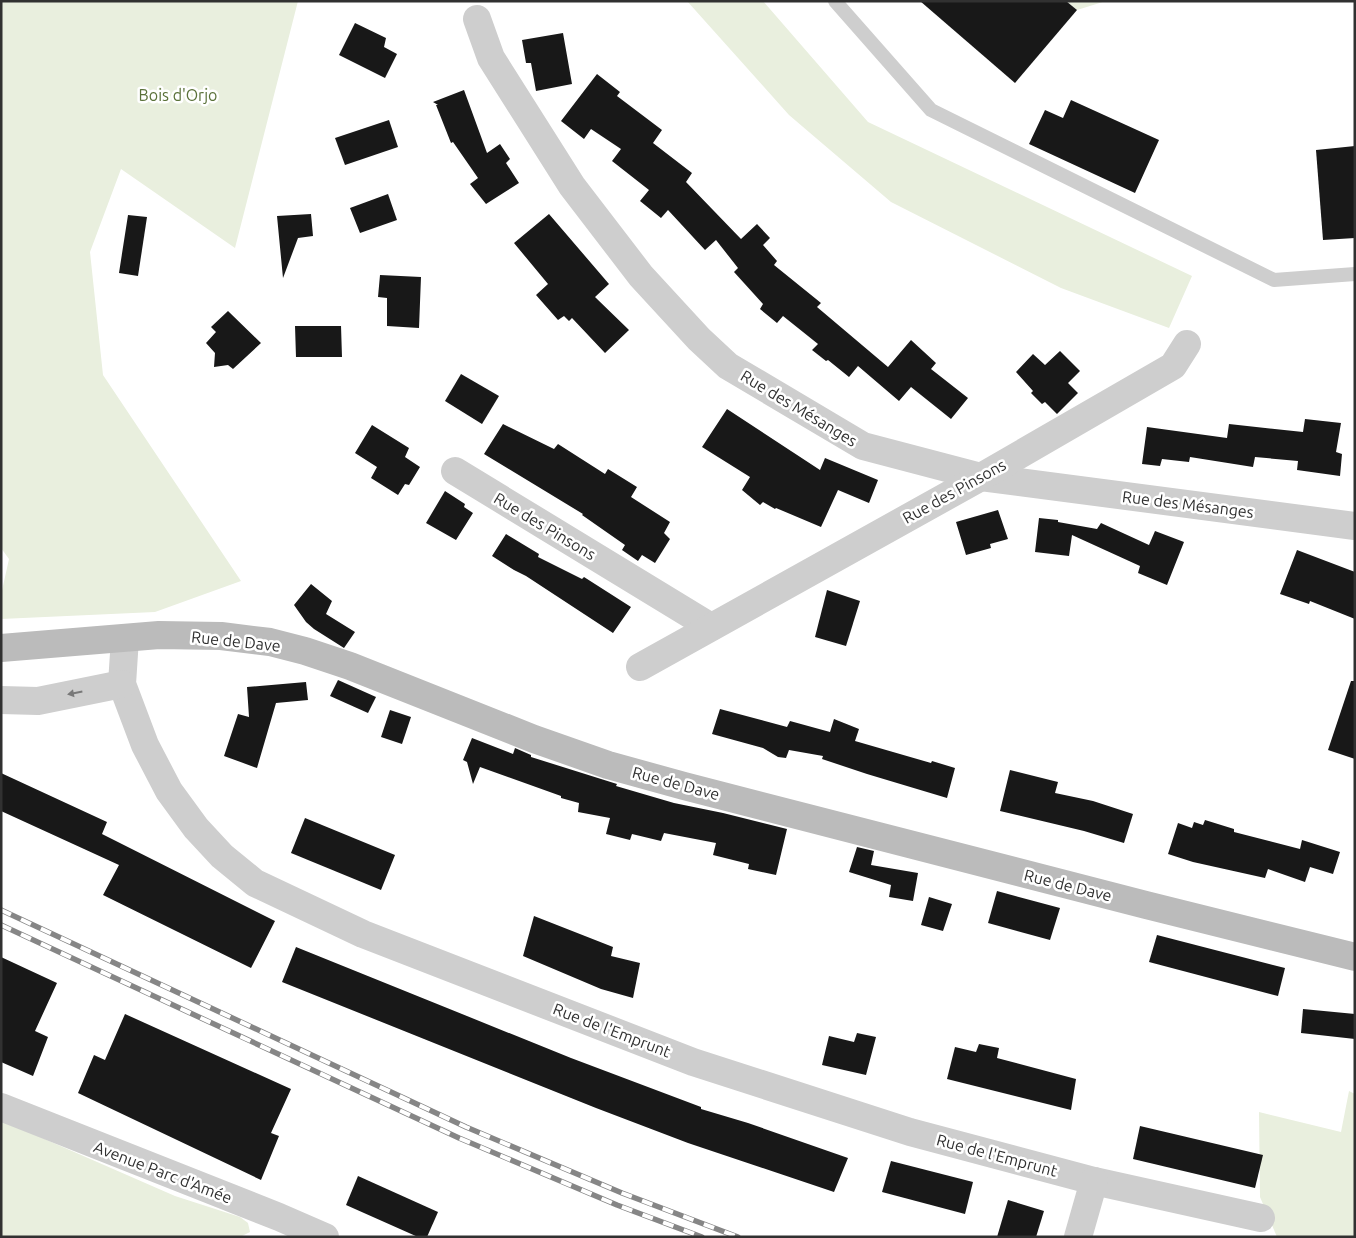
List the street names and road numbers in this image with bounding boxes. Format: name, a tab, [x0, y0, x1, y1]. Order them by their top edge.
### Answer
street label: Rue des Mésanges	[738, 366, 860, 450]
street label: Rue des Pinsons	[899, 455, 1009, 527]
street label: Rue des Mésanges	[1121, 487, 1255, 521]
street label: Rue des Pinsons	[491, 489, 599, 563]
street label: Rue de Dave	[191, 627, 281, 655]
street label: Rue de Dave	[630, 763, 722, 803]
street label: Rue de Dave	[1022, 865, 1114, 905]
street label: Rue de l'Emprunt	[551, 999, 674, 1061]
street label: Rue de l'Emprunt	[935, 1130, 1060, 1180]
street label: Avenue Parc d'Amée	[91, 1137, 235, 1207]

